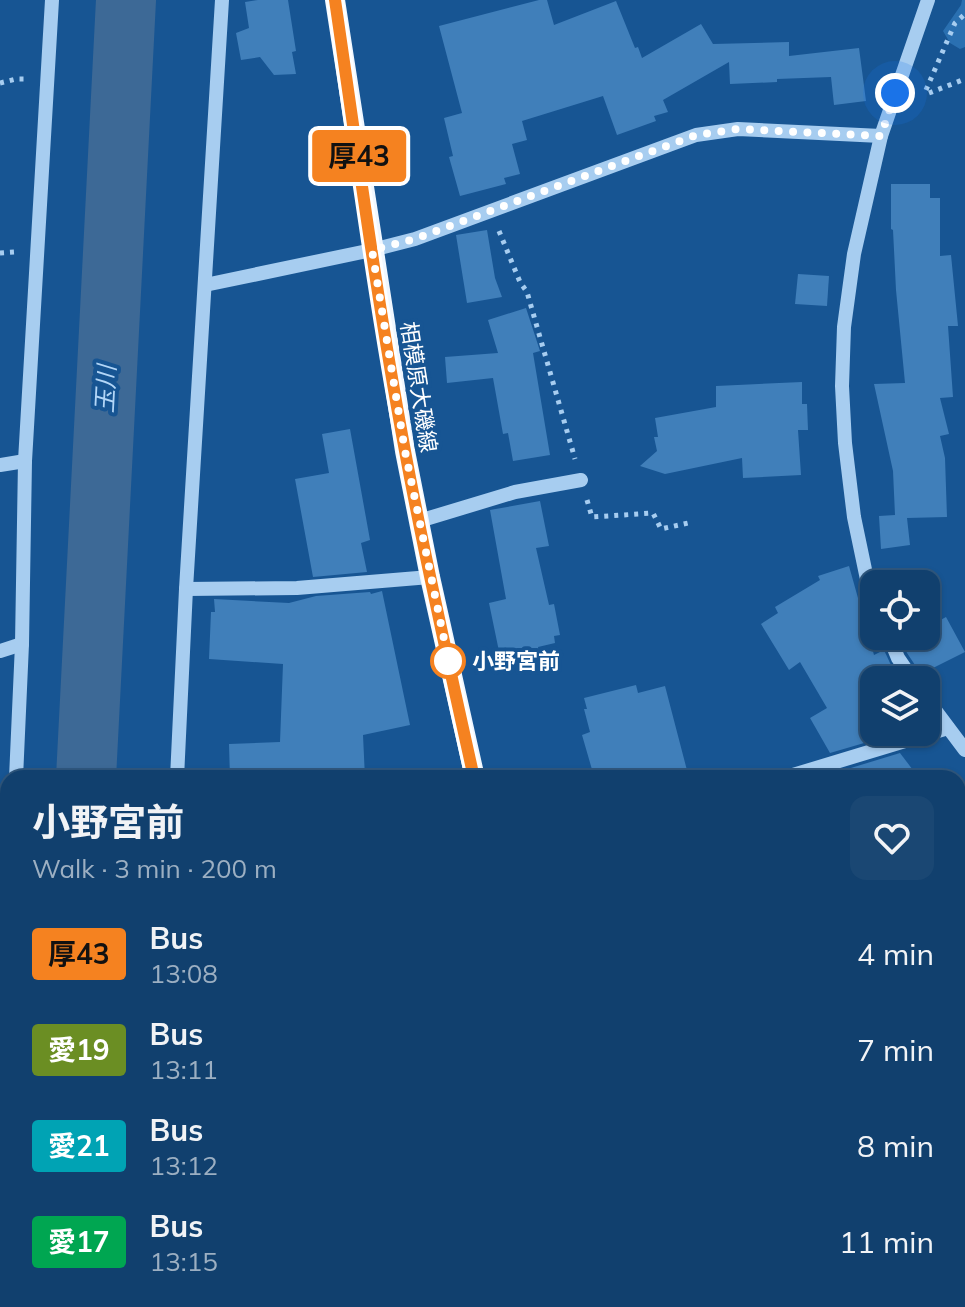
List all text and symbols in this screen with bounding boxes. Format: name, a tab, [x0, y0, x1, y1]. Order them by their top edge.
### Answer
your location	[875, 73, 915, 113]
line badge: 厚43	[313, 130, 405, 182]
text: 厚43	[328, 138, 390, 173]
street label: 相模原大磯線	[395, 320, 443, 454]
water label: 玉川	[89, 361, 121, 414]
map controls	[860, 570, 940, 746]
button: locate	[860, 570, 940, 650]
marker: 小野宮前	[431, 644, 465, 678]
place label: 小野宮前	[472, 647, 560, 675]
button: layers	[860, 666, 940, 746]
button: heart	[850, 796, 934, 880]
text: 小野宮前	[32, 798, 184, 846]
text: Walk · 3 min · 200 m	[32, 852, 277, 885]
text: Bus	[150, 919, 203, 957]
text: 4 min	[857, 935, 934, 973]
text: 厚43	[48, 936, 110, 971]
text: 13:08	[150, 957, 218, 990]
text: Bus	[150, 1015, 203, 1053]
text: 7 min	[857, 1031, 934, 1069]
text: 愛19	[48, 1032, 110, 1067]
text: 13:11	[150, 1053, 218, 1086]
text: Bus	[150, 1111, 203, 1149]
text: 8 min	[857, 1127, 934, 1165]
text: 愛21	[48, 1128, 110, 1163]
text: 13:12	[150, 1149, 218, 1182]
text: Bus	[150, 1207, 203, 1245]
text: 11 min	[839, 1223, 934, 1261]
text: 愛17	[48, 1224, 110, 1259]
text: 13:15	[150, 1245, 218, 1278]

